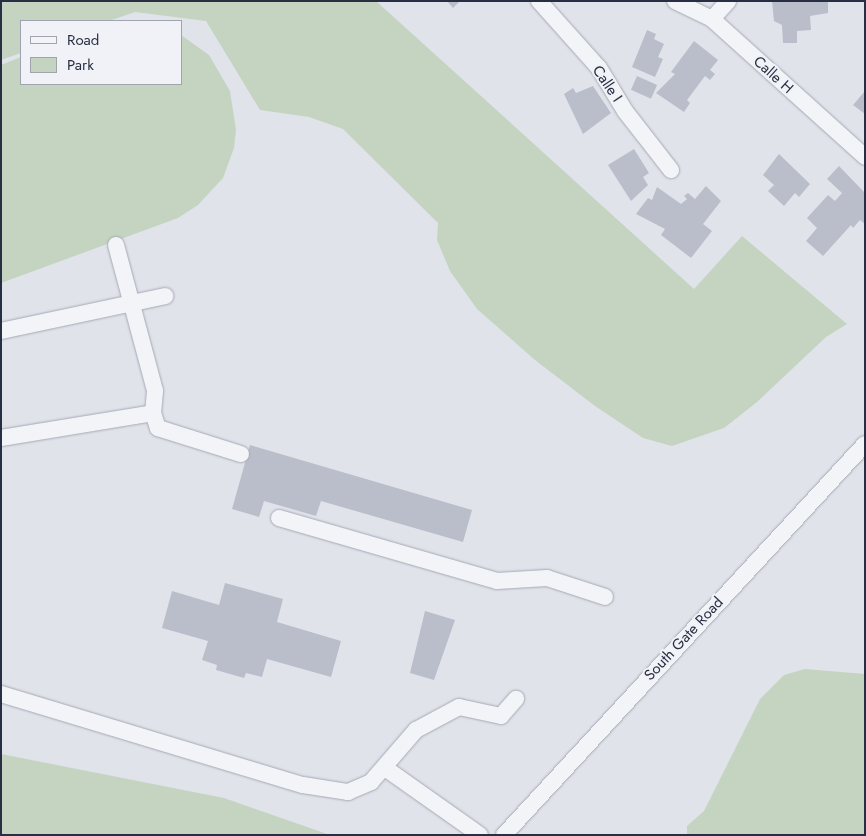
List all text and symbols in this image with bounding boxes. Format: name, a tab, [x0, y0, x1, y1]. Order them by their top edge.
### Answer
legend	[20, 20, 182, 85]
text: Road	[67, 29, 99, 51]
street label: Calle H	[749, 52, 797, 98]
text: Park	[67, 54, 94, 76]
street label: Calle I	[588, 62, 626, 106]
street label: South Gate Road	[641, 594, 727, 684]

